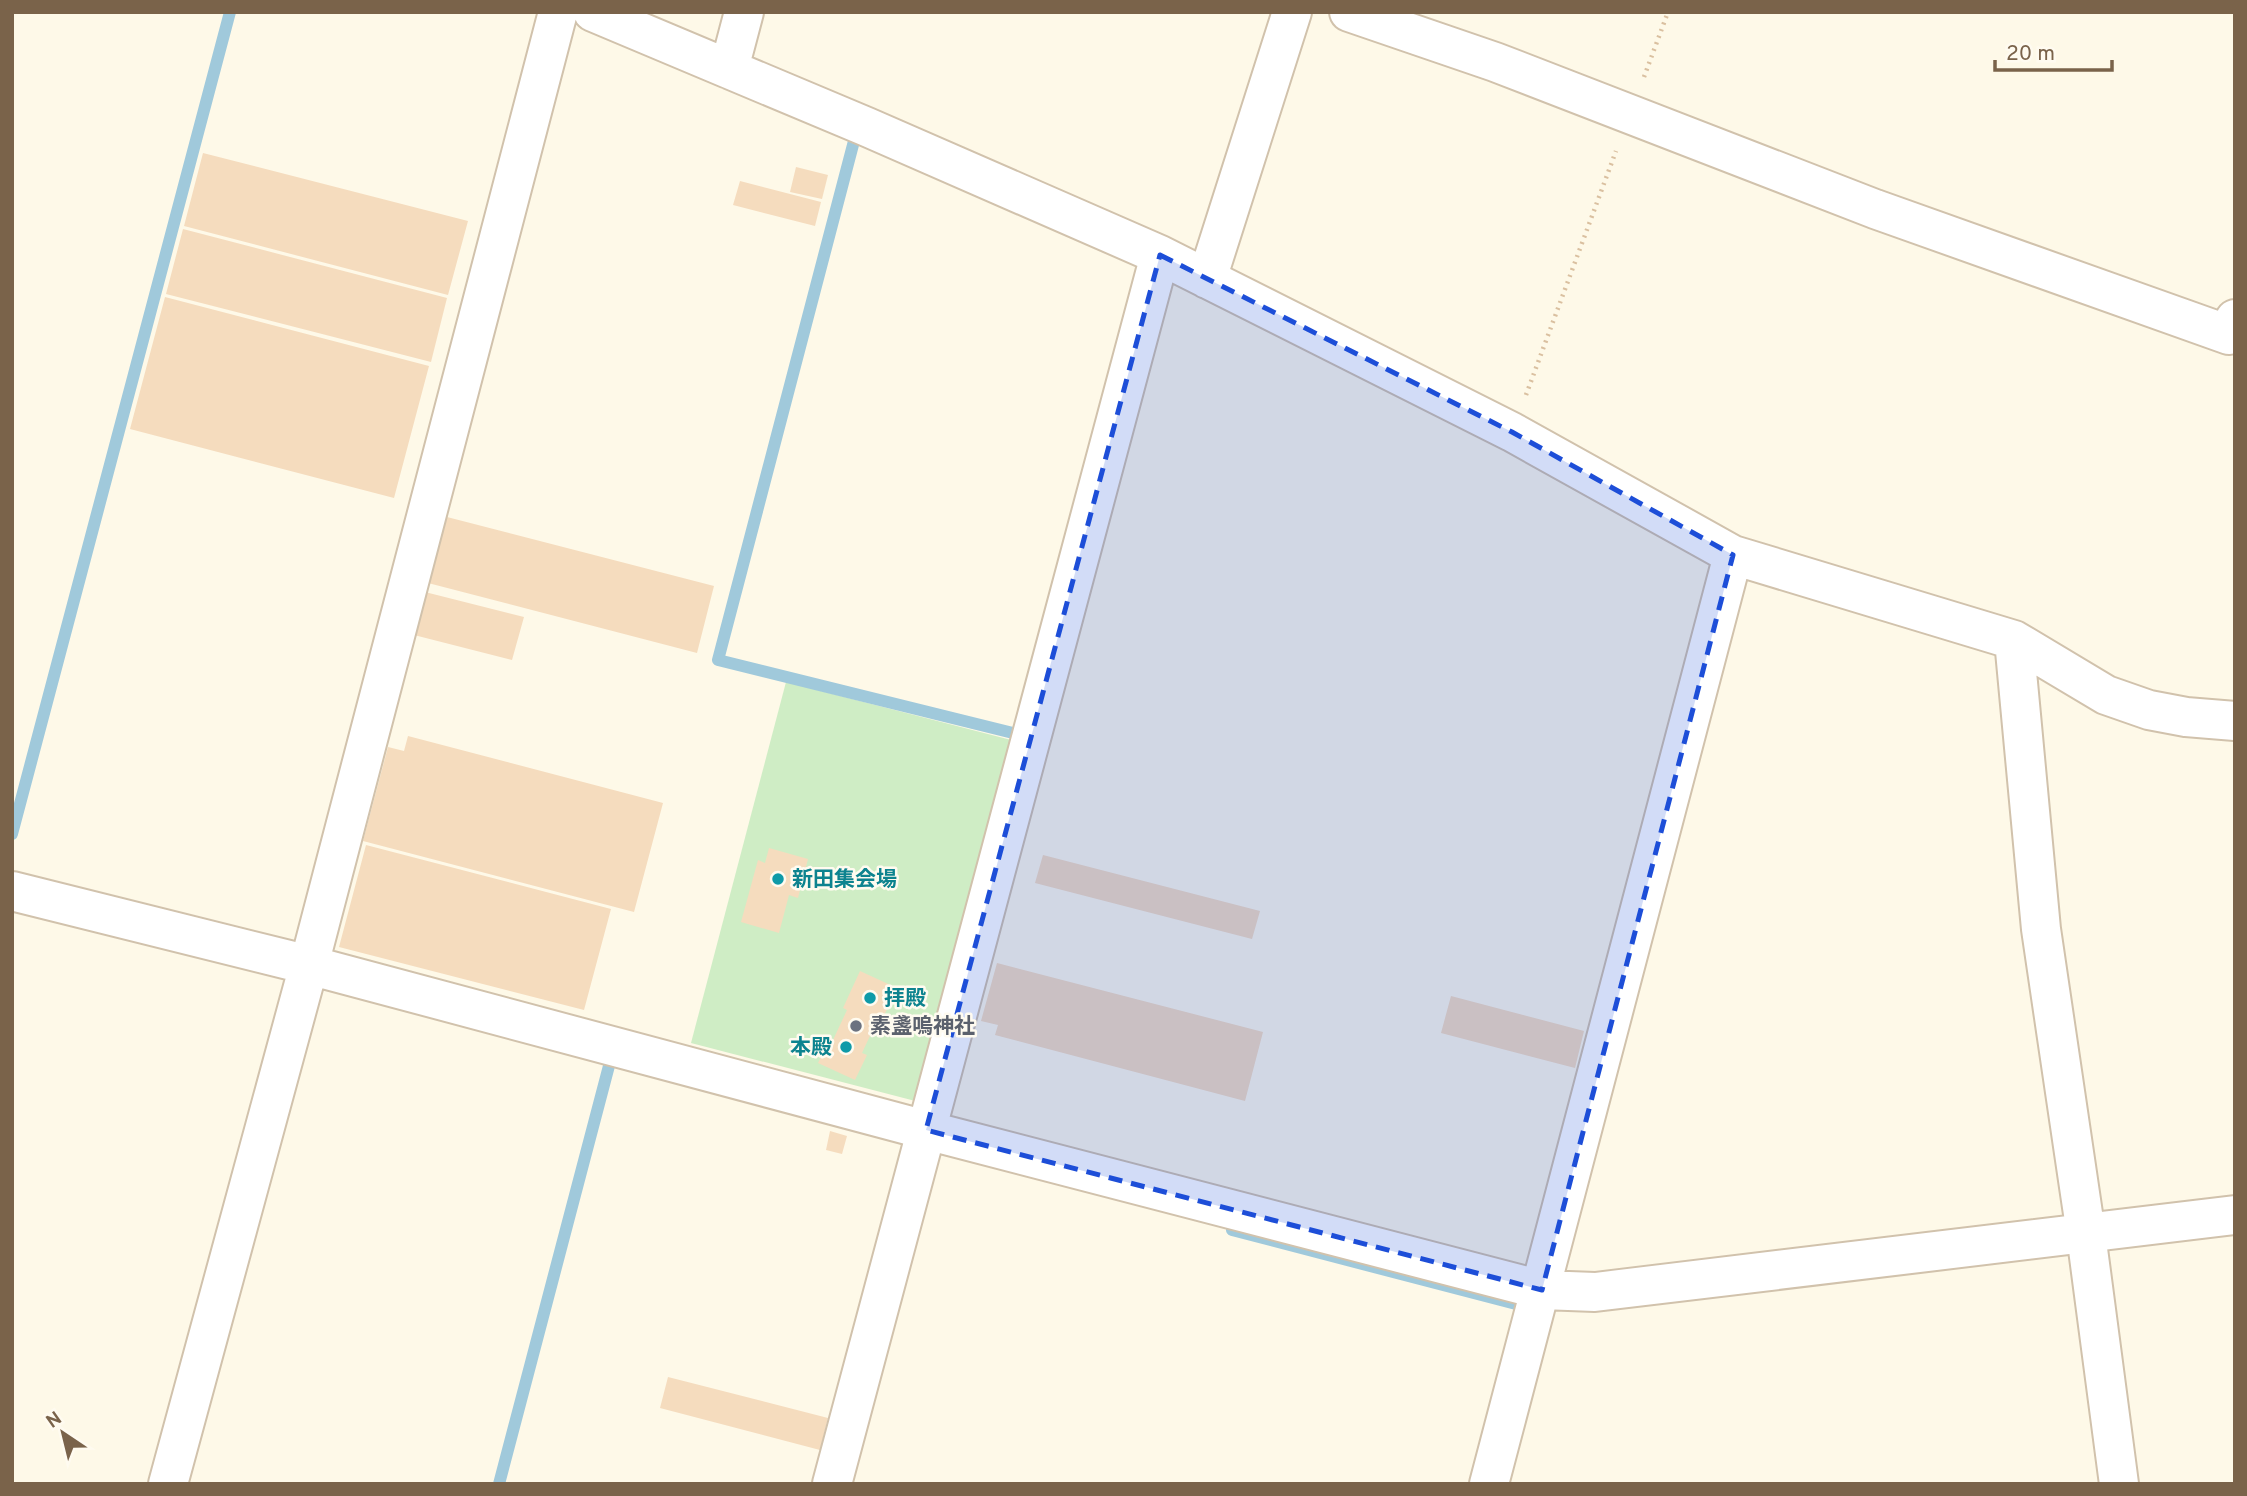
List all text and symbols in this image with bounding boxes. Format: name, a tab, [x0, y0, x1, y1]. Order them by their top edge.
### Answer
scale bar	[1995, 28, 2112, 72]
text: 20 m	[2006, 41, 2055, 68]
place label: 新田集会場	[792, 867, 897, 894]
marker: 新田集会場	[770, 871, 786, 887]
place label: 拝殿	[884, 986, 926, 1013]
marker: 拝殿	[862, 990, 878, 1006]
place label: 素盞嗚神社	[870, 1014, 975, 1041]
marker: 素盞嗚神社	[848, 1018, 864, 1034]
place label: 本殿	[790, 1035, 832, 1062]
marker: 本殿	[838, 1039, 854, 1055]
north arrow	[28, 1398, 98, 1468]
text: N	[42, 1407, 67, 1434]

